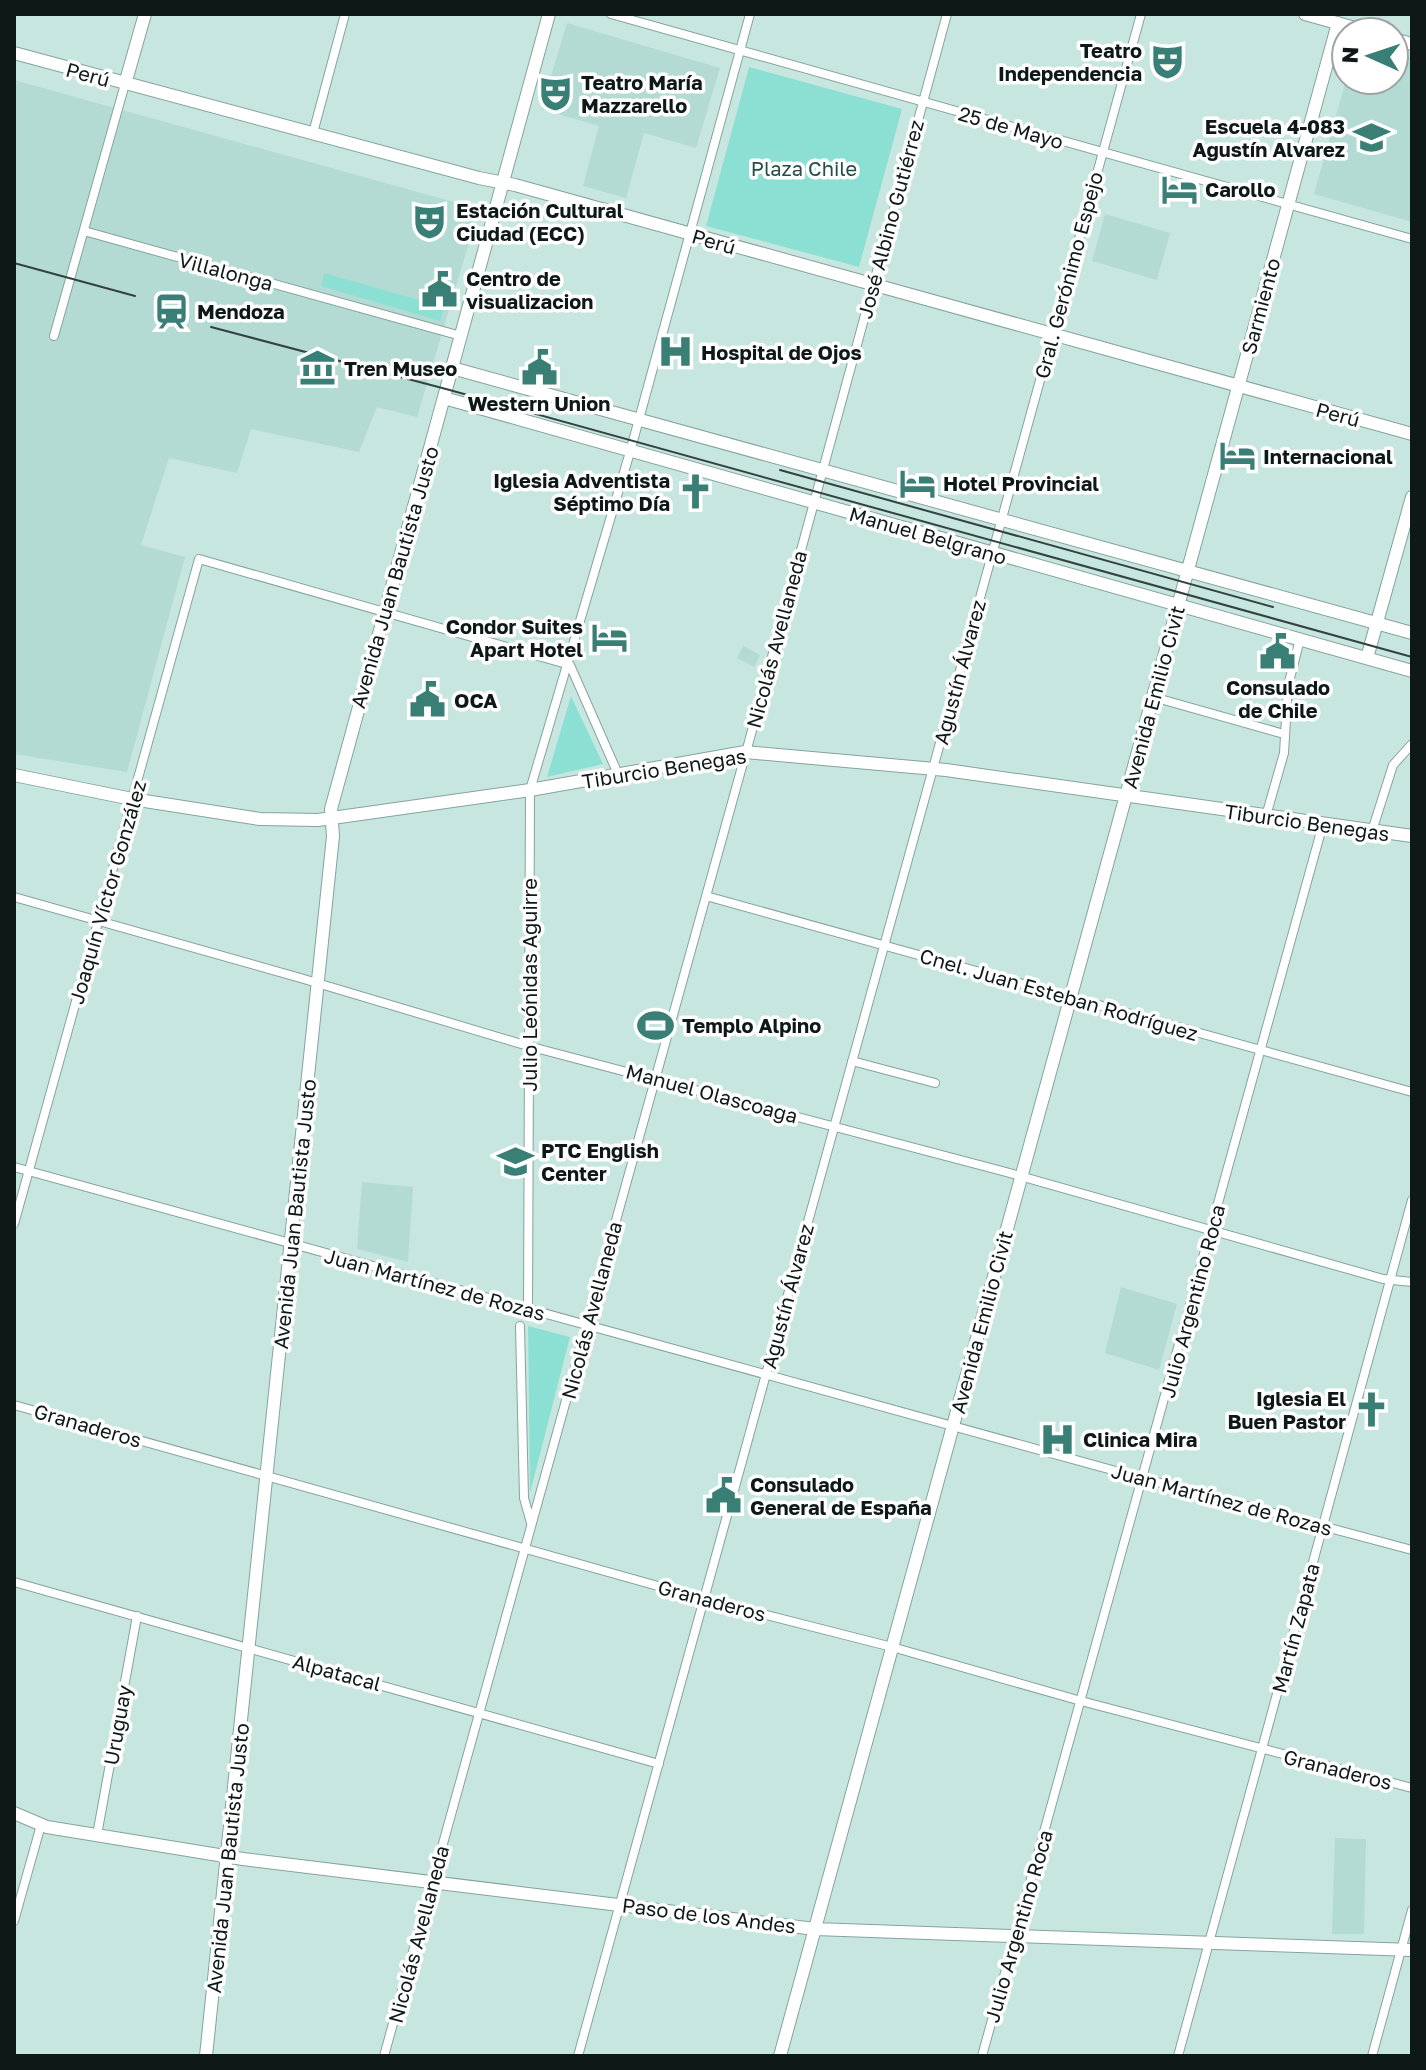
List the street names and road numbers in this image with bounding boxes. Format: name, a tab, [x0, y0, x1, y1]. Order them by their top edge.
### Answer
street label: Perú	[63, 57, 113, 91]
street label: 25 de Mayo	[956, 101, 1066, 153]
street label: José Albino Gutiérrez	[852, 117, 928, 321]
street label: Gral. Gerónimo Espejo	[1029, 169, 1107, 381]
street label: Perú	[689, 223, 739, 259]
street label: Villalonga	[176, 247, 276, 295]
street label: Sarmiento	[1236, 255, 1284, 357]
street label: Perú	[1313, 397, 1363, 431]
street label: Avenida Juan Bautista Justo	[345, 443, 443, 711]
street label: Manuel Belgrano	[847, 501, 1009, 569]
street label: Nicolás Avellaneda	[741, 548, 811, 730]
street label: Agustín Álvarez	[928, 597, 990, 747]
street label: Avenida Emilio Civit	[1117, 603, 1189, 791]
street label: Tiburcio Benegas	[580, 743, 748, 793]
street label: Joaquín Víctor González	[64, 777, 150, 1007]
street label: Tiburcio Benegas	[1223, 799, 1391, 845]
street label: Julio Leónidas Aguirre	[517, 878, 541, 1092]
street label: Cnel. Juan Esteban Rodríguez	[917, 943, 1201, 1045]
street label: Manuel Olascoaga	[624, 1059, 800, 1127]
street label: Avenida Juan Bautista Justo	[268, 1078, 320, 1350]
street label: Julio Argentino Roca	[1155, 1202, 1229, 1400]
street label: Nicolás Avellaneda	[556, 1219, 626, 1401]
street label: Agustín Álvarez	[756, 1221, 818, 1371]
street label: Avenida Emilio Civit	[945, 1228, 1017, 1416]
street label: Juan Martínez de Rozas	[322, 1243, 548, 1325]
street label: Granaderos	[31, 1398, 145, 1452]
street label: Juan Martínez de Rozas	[1109, 1458, 1335, 1540]
street label: Martín Zapata	[1266, 1560, 1324, 1696]
street label: Granaderos	[655, 1574, 769, 1626]
street label: Alpatacal	[290, 1649, 384, 1695]
street label: Uruguay	[98, 1683, 136, 1767]
street label: Avenida Juan Bautista Justo	[201, 1722, 253, 1994]
street label: Granaderos	[1281, 1744, 1395, 1794]
street label: Julio Argentino Roca	[979, 1827, 1057, 2025]
street label: Nicolás Avellaneda	[383, 1843, 453, 2025]
street label: Paso de los Andes	[621, 1892, 797, 1938]

